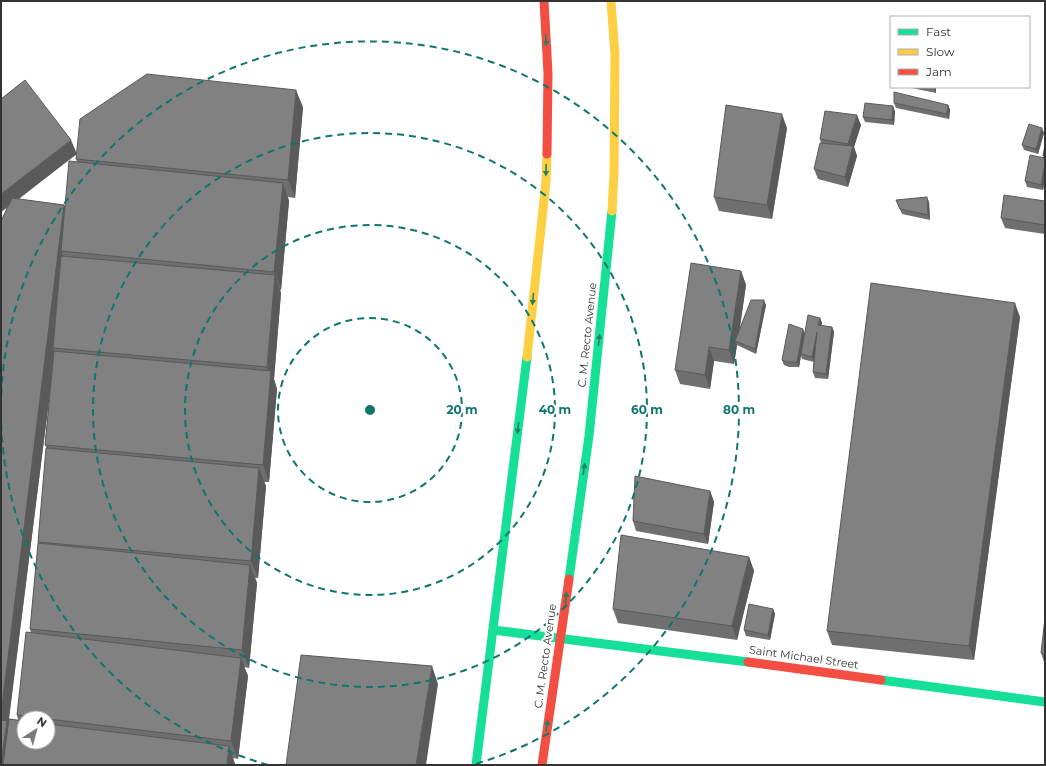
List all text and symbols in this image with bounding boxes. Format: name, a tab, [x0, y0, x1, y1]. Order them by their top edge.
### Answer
legend	[890, 16, 1030, 88]
text: Fast	[926, 24, 951, 39]
one-way arrow	[543, 34, 550, 46]
text: Slow	[926, 44, 955, 59]
text: Jam	[925, 64, 952, 79]
one-way arrow	[543, 164, 549, 177]
street label: C. M. Recto Avenue	[575, 282, 600, 388]
one-way arrow	[530, 293, 536, 305]
one-way arrow	[596, 334, 603, 346]
text: 20 m	[446, 402, 478, 417]
text: 40 m	[539, 402, 571, 417]
text: 60 m	[631, 402, 663, 417]
text: 80 m	[723, 402, 755, 417]
centre of rings	[363, 403, 377, 417]
one-way arrow	[514, 422, 521, 434]
one-way arrow	[581, 463, 587, 475]
one-way arrow	[563, 592, 569, 604]
street label: C. M. Recto Avenue	[531, 603, 559, 709]
street label: Saint Michael Street	[748, 642, 860, 672]
north arrow	[16, 710, 56, 750]
text: N	[34, 714, 50, 730]
one-way arrow	[544, 720, 550, 732]

